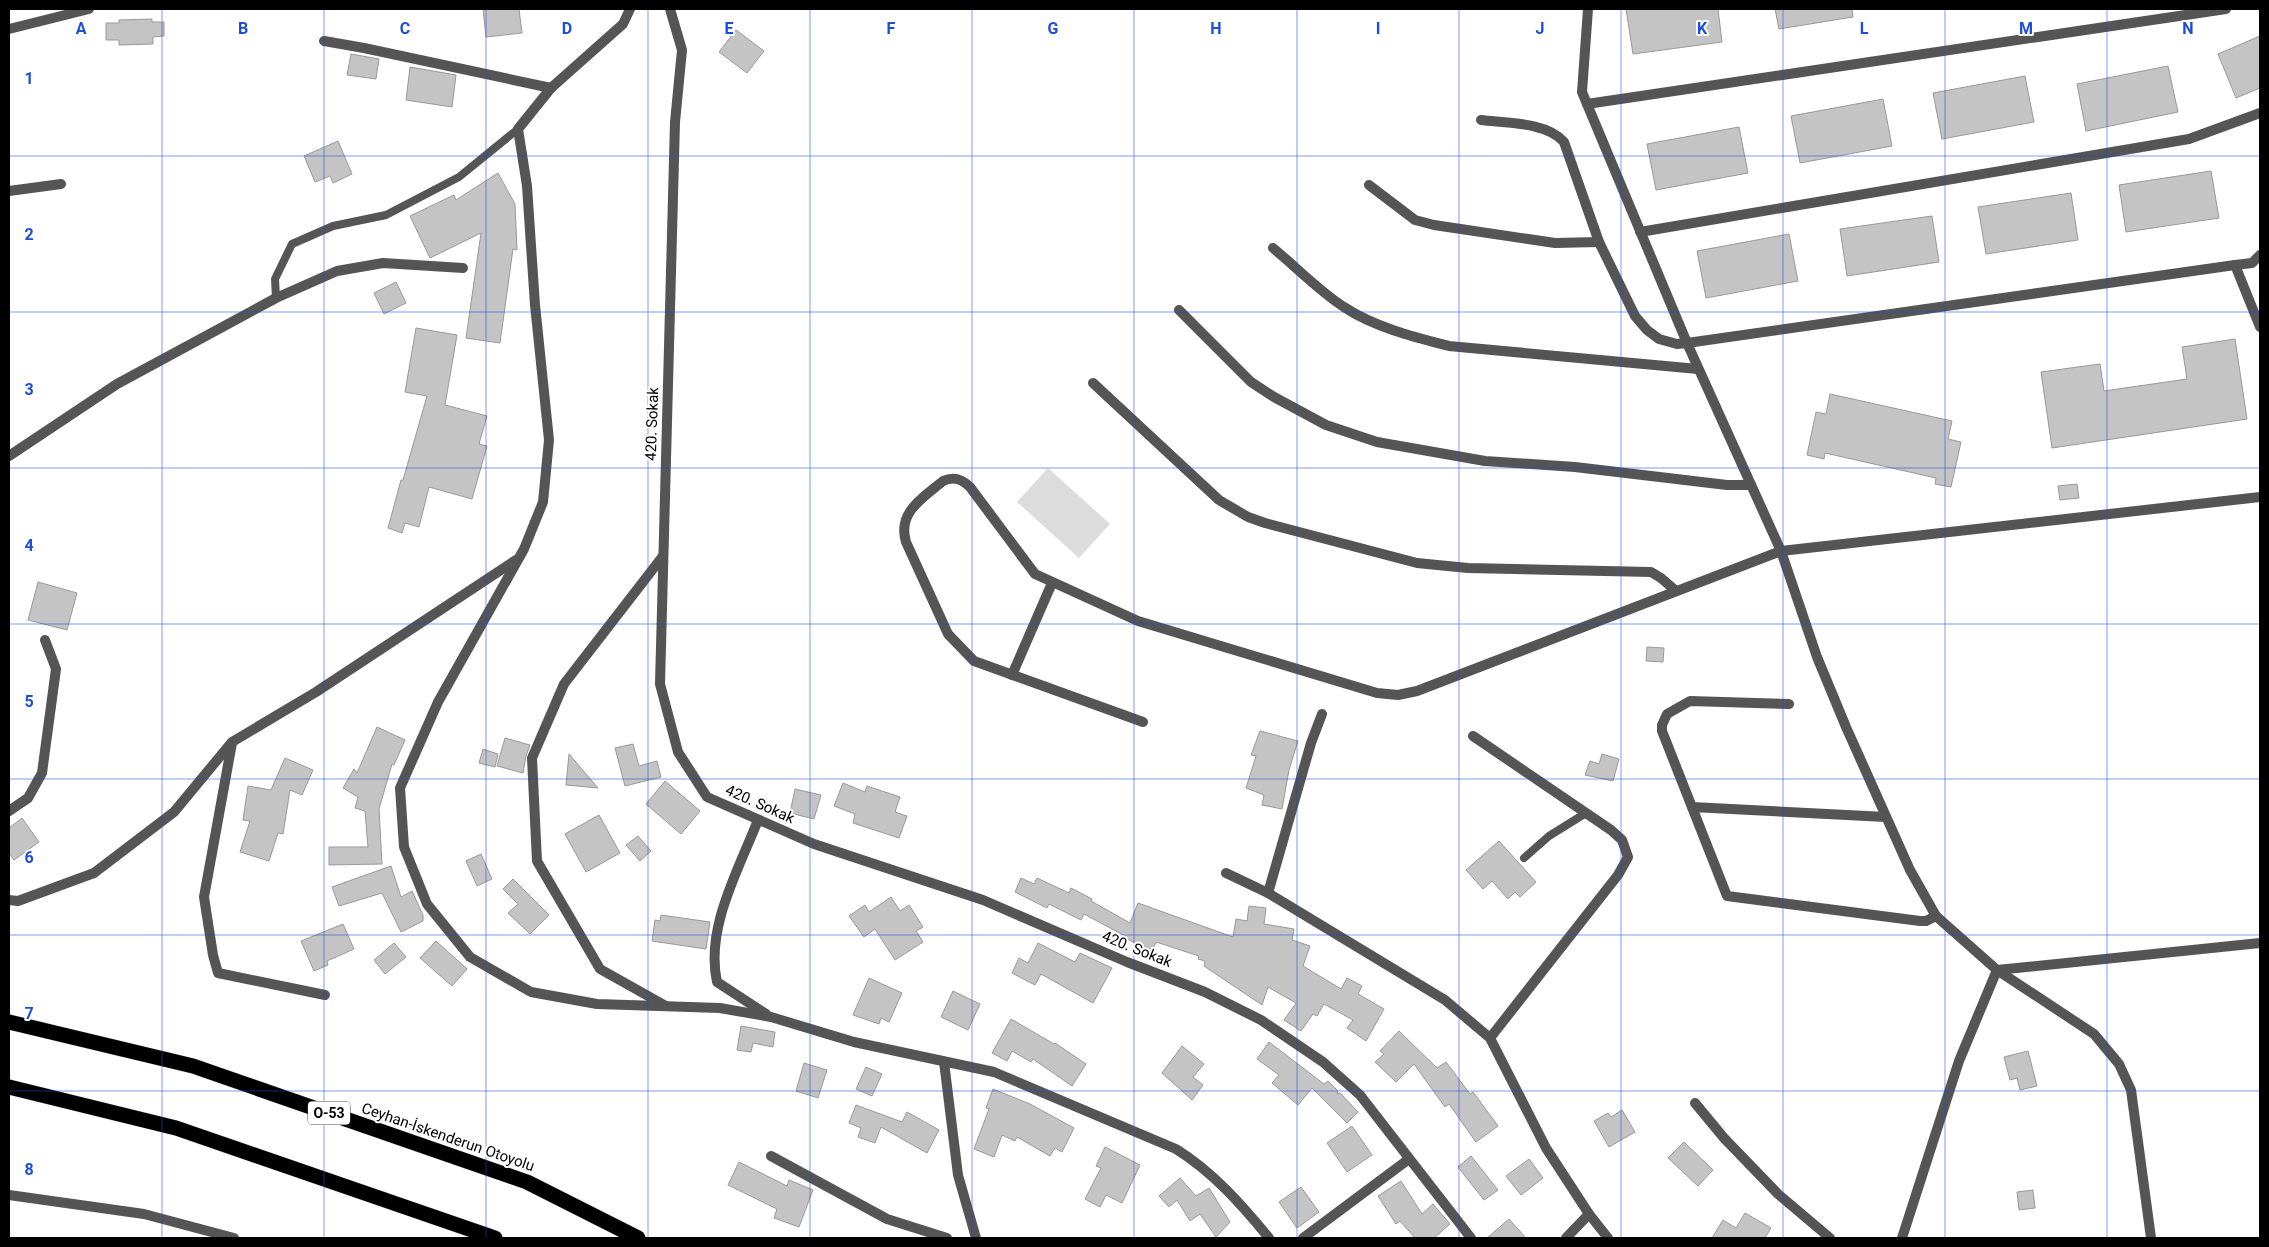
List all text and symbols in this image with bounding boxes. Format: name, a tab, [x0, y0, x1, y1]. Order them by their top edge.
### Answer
text: A	[76, 19, 87, 38]
text: B	[238, 19, 248, 38]
text: C	[400, 19, 410, 38]
text: D	[562, 19, 572, 38]
text: E	[725, 19, 734, 38]
text: F	[887, 19, 896, 38]
text: G	[1048, 19, 1059, 38]
text: H	[1210, 19, 1222, 38]
text: I	[1376, 19, 1380, 38]
text: J	[1536, 19, 1544, 38]
text: K	[1697, 19, 1708, 38]
text: L	[1860, 19, 1869, 38]
text: M	[2019, 19, 2033, 38]
text: N	[2182, 19, 2194, 38]
text: 1	[24, 69, 34, 88]
text: 2	[24, 225, 34, 244]
text: 3	[24, 380, 34, 399]
street label: 420. Sokak	[642, 386, 662, 461]
text: 4	[24, 536, 34, 555]
text: 5	[24, 692, 34, 711]
street label: 420. Sokak	[723, 781, 798, 827]
text: 6	[24, 848, 34, 867]
street label: 420. Sokak	[1099, 927, 1175, 971]
text: 7	[24, 1004, 34, 1023]
street label: Ceyhan-İskenderun Otoyolu	[359, 1099, 537, 1175]
road number: O-53	[308, 1102, 350, 1124]
text: 8	[24, 1160, 34, 1179]

